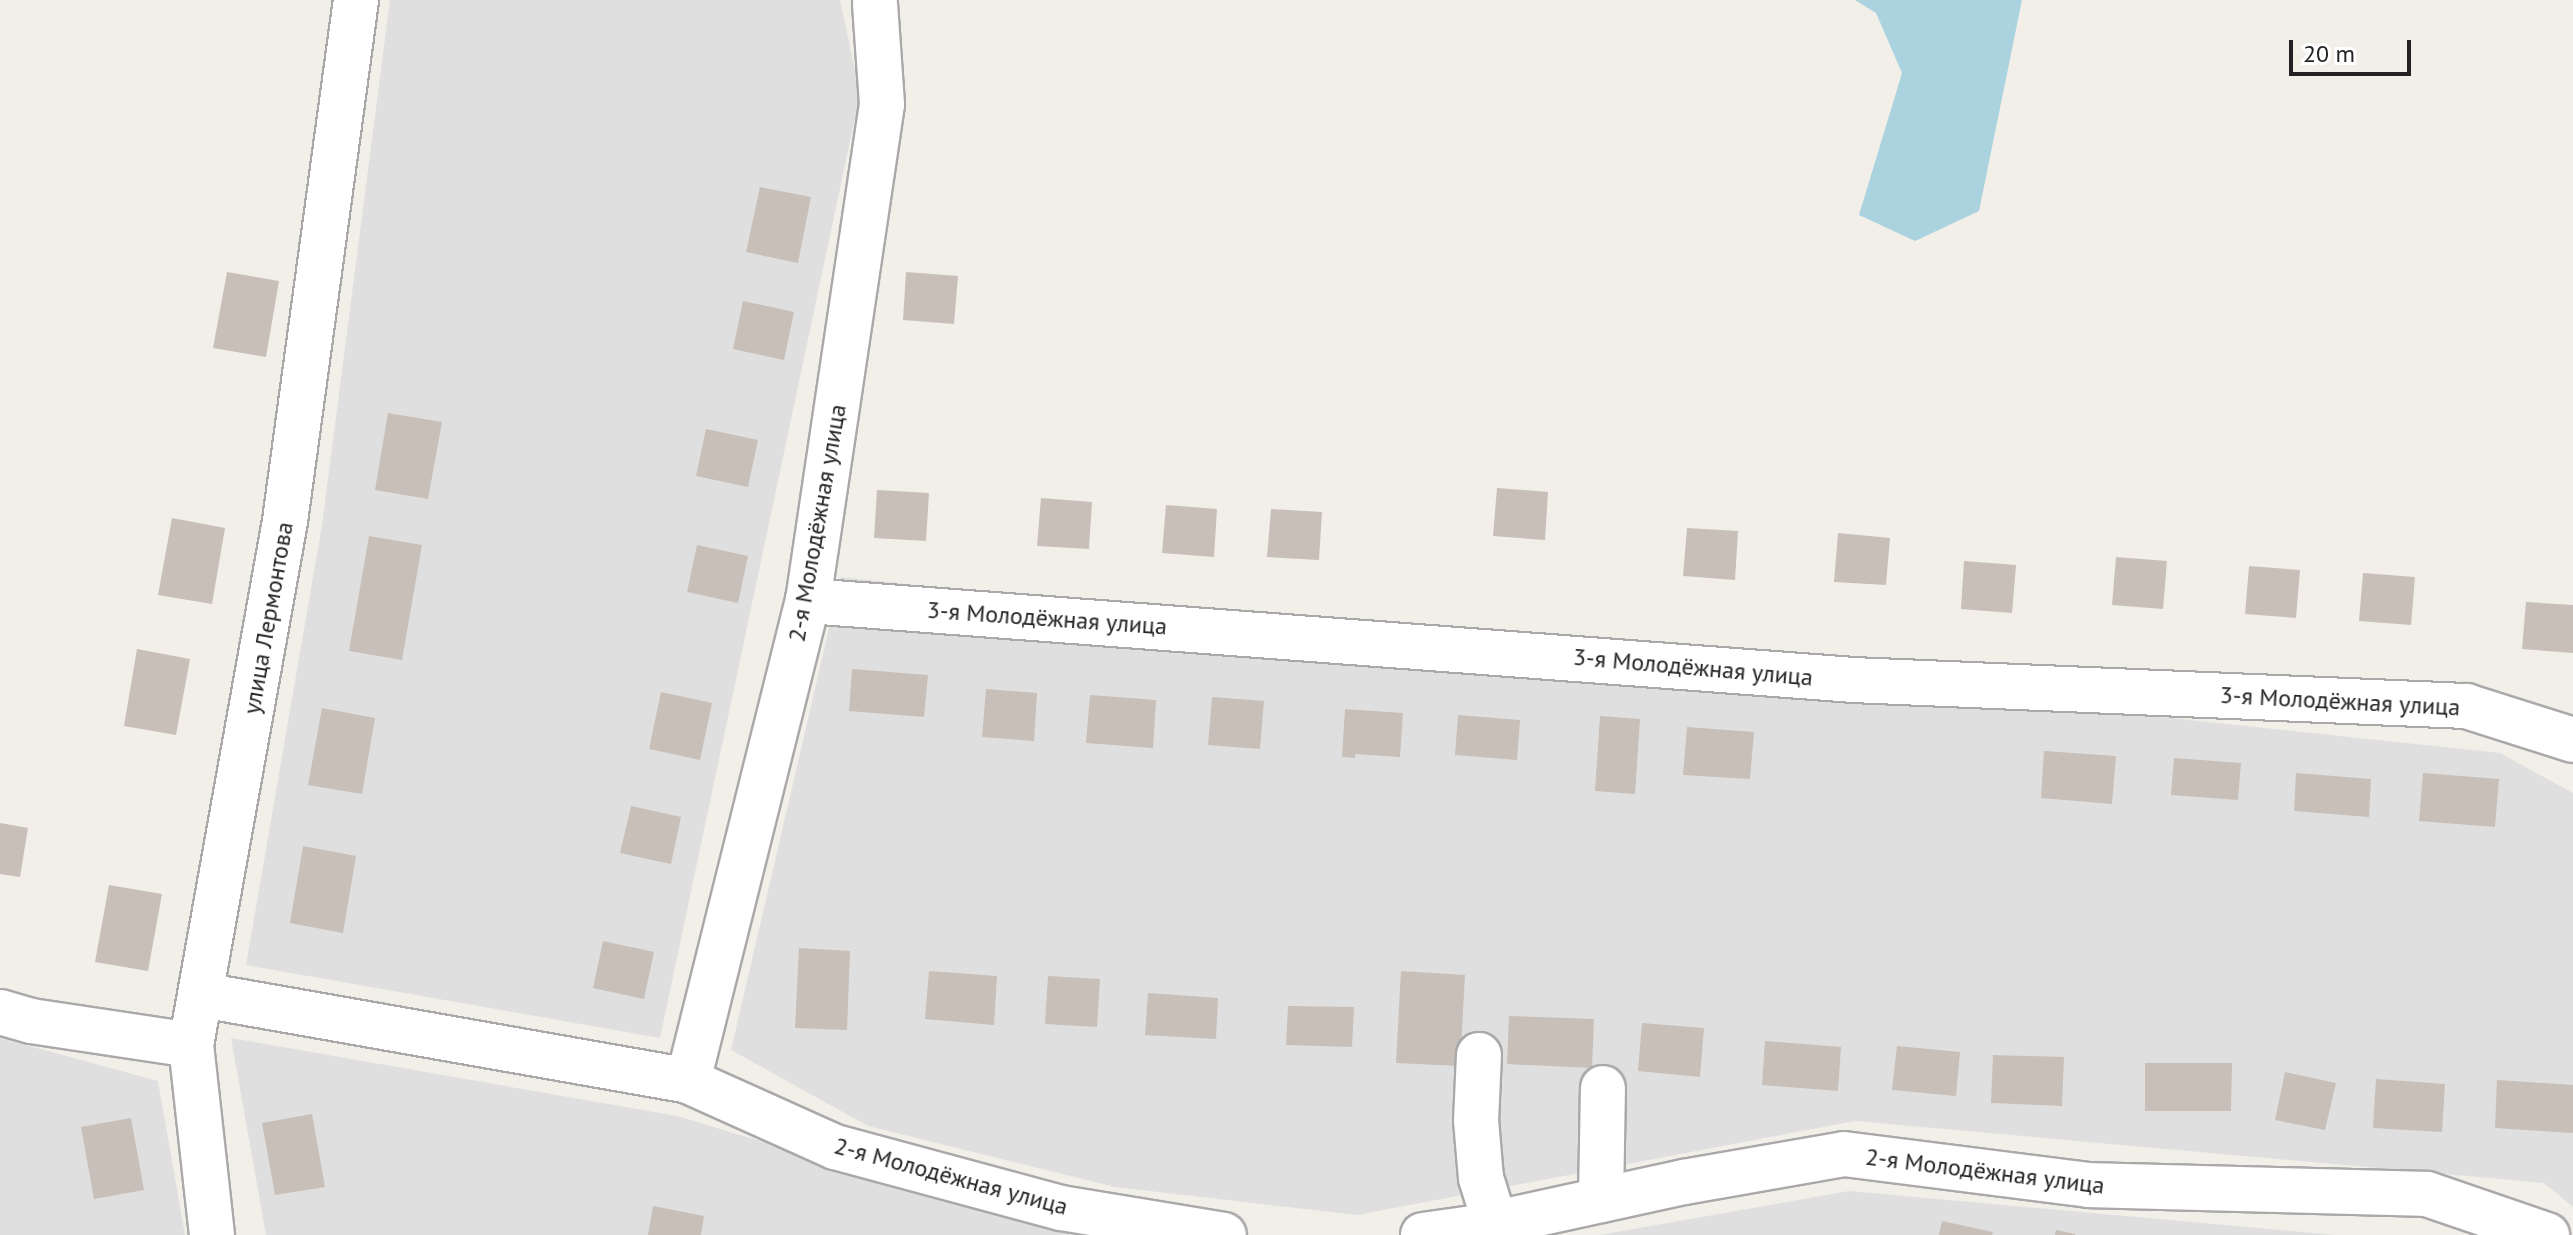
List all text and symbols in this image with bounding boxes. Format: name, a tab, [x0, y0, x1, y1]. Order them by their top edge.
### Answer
scale bar	[2293, 24, 2415, 74]
text: 20 m	[2303, 38, 2355, 69]
street label: 2-я Молодёжная улица	[782, 402, 852, 644]
street label: улица Лермонтова	[237, 520, 299, 716]
street label: 3-я Молодёжная улица	[926, 595, 1168, 641]
street label: 3-я Молодёжная улица	[1572, 642, 1814, 692]
street label: 3-я Молодёжная улица	[2219, 680, 2461, 722]
street label: 2-я Молодёжная улица	[831, 1131, 1071, 1221]
street label: 2-я Молодёжная улица	[1864, 1142, 2106, 1200]

